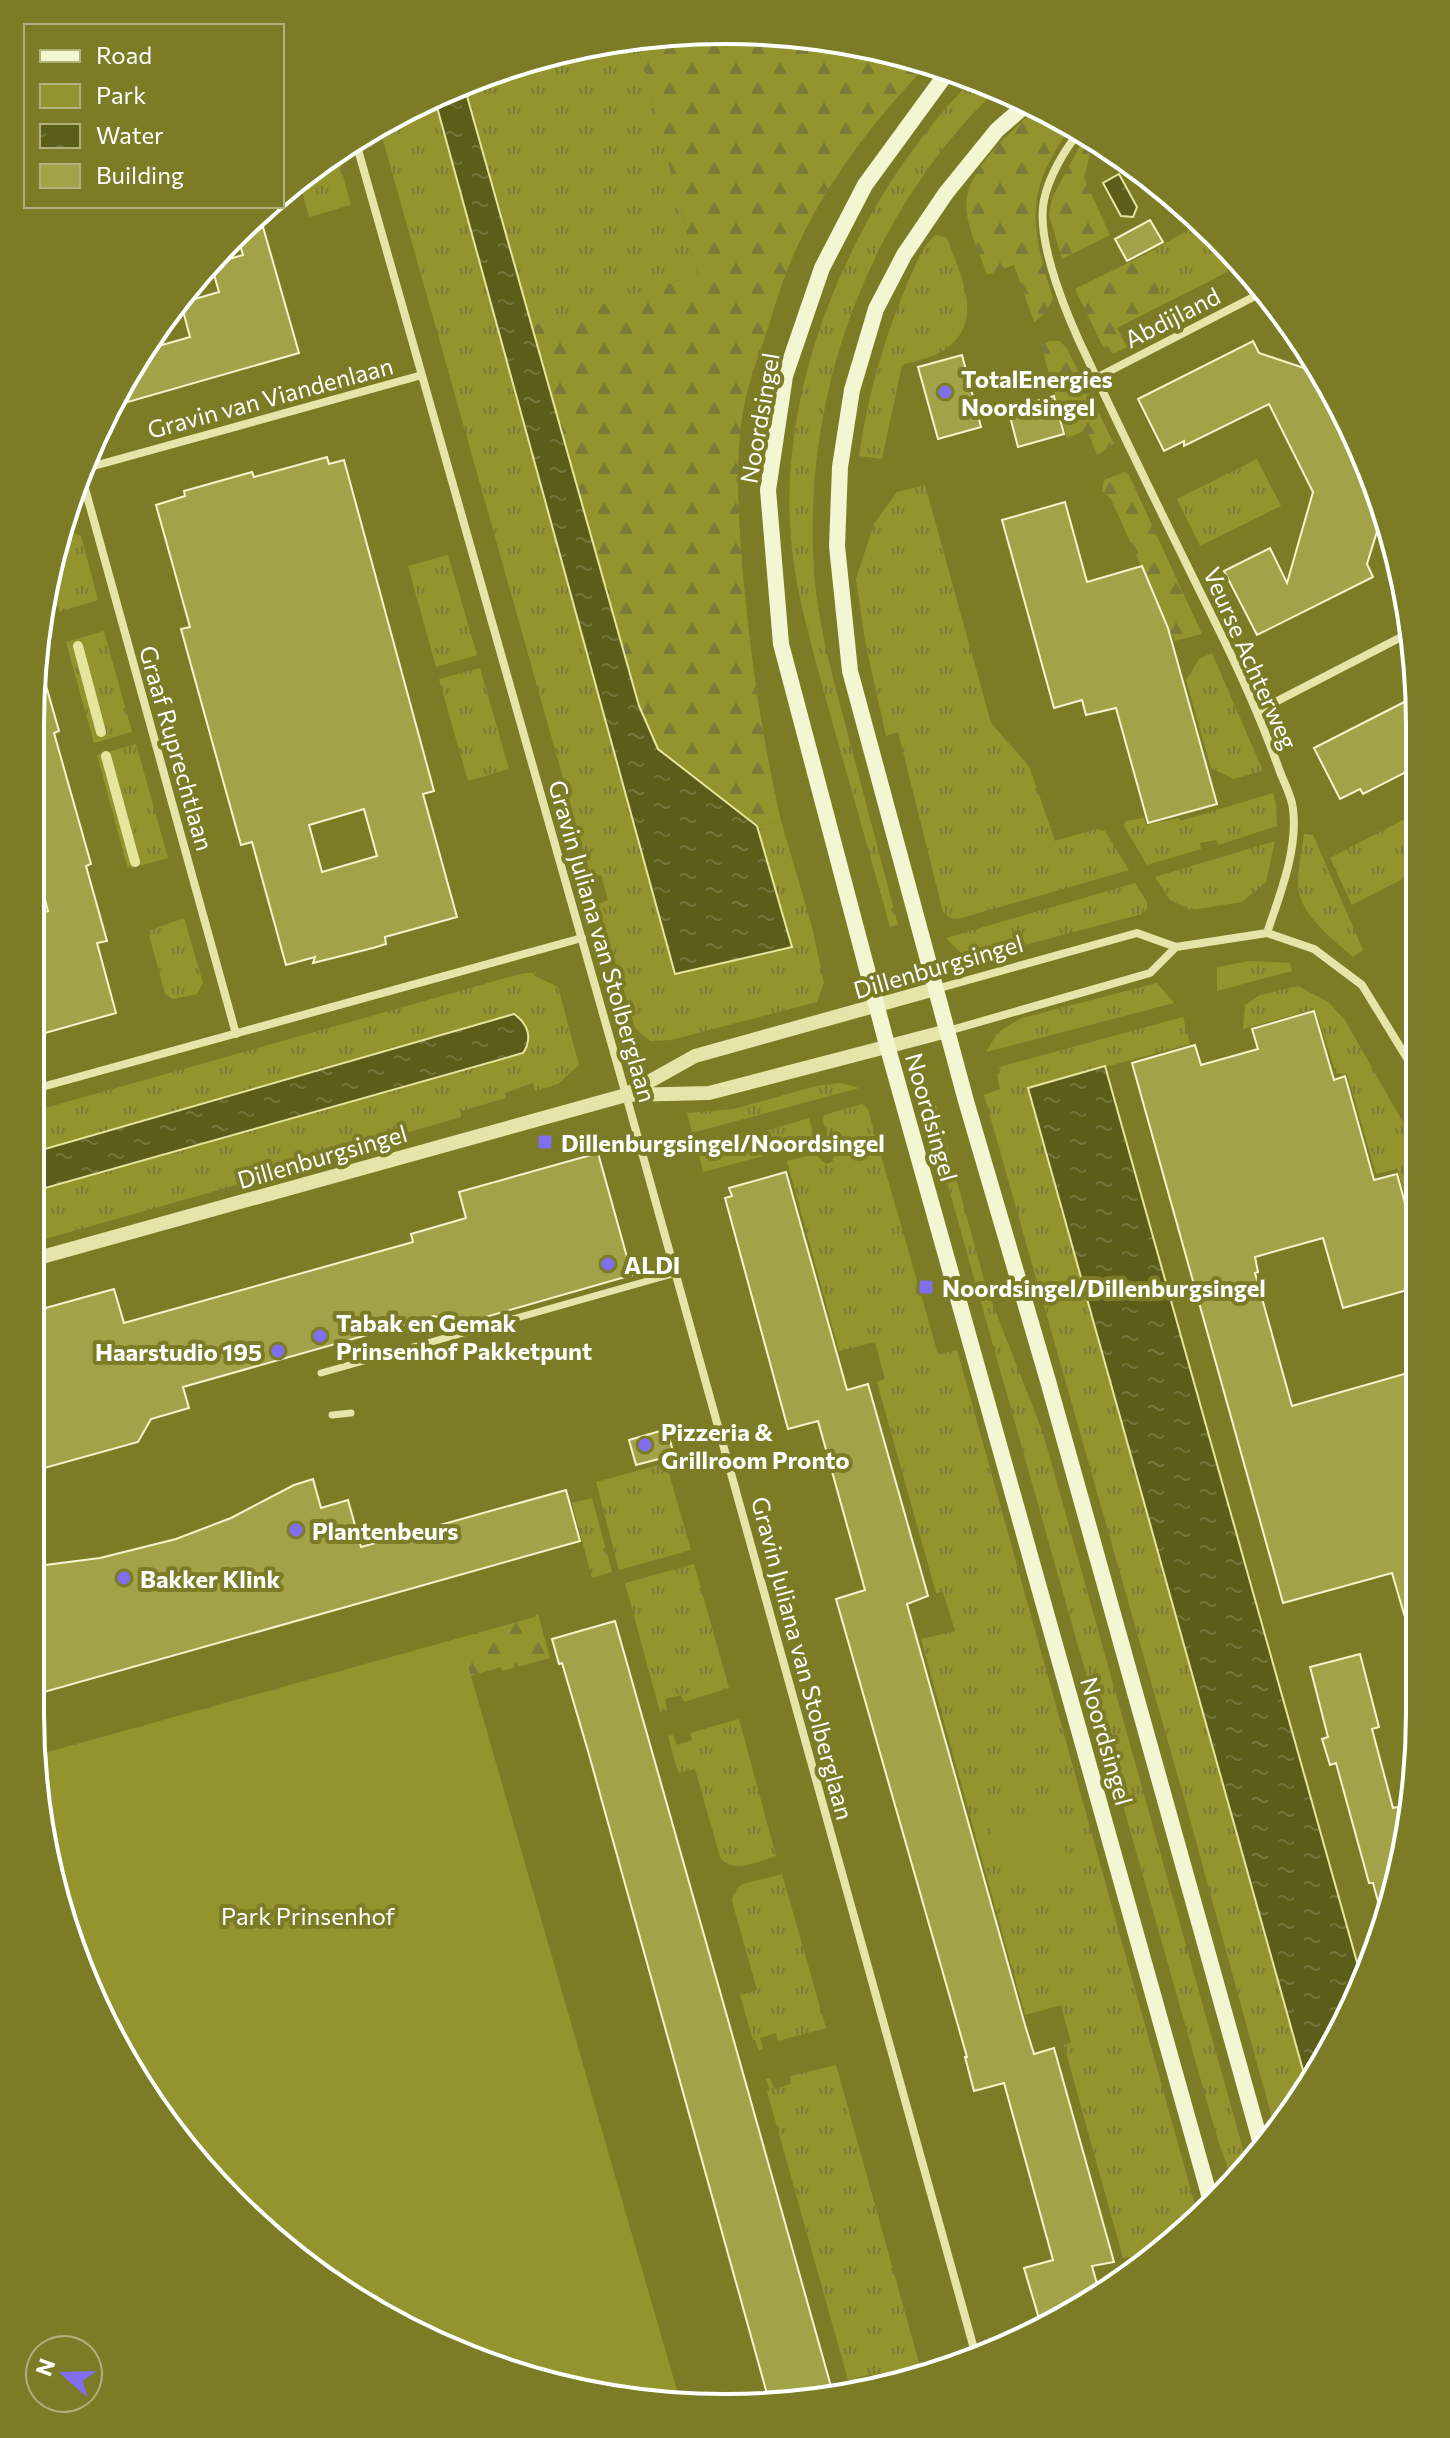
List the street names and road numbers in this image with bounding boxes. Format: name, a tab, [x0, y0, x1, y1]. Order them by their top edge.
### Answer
street label: Abdijland	[1119, 281, 1225, 353]
street label: Gravin van Viandenlaan	[144, 350, 396, 444]
street label: Noordsingel	[733, 350, 785, 486]
street label: Veurse Achterweg	[1198, 562, 1304, 754]
street label: Graaf Ruprechtlaan	[134, 642, 220, 854]
street label: Gravin Juliana van Stolberglaan	[543, 777, 663, 1105]
street label: Dillenburgsingel	[850, 928, 1026, 1004]
street label: Noordsingel	[900, 1049, 964, 1185]
street label: Dillenburgsingel	[234, 1118, 410, 1194]
street label: Gravin Juliana van Stolberglaan	[746, 1493, 860, 1823]
street label: Noordsingel	[1075, 1673, 1139, 1809]

